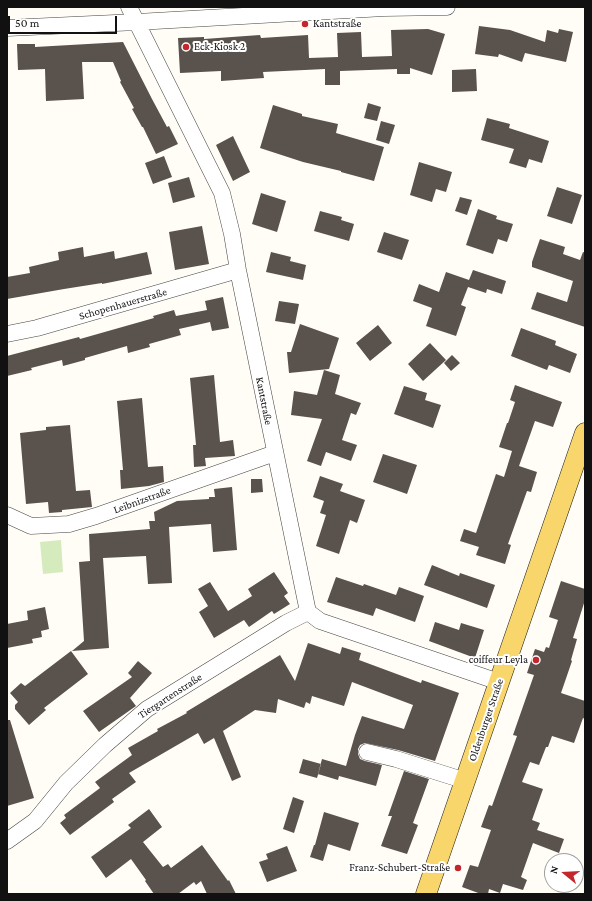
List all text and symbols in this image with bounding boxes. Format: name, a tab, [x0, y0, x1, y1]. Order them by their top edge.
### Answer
scale bar	[10, 8, 119, 34]
text: 50 m	[15, 16, 39, 30]
place label: Kantstraße	[313, 17, 361, 31]
marker: Kantstraße	[300, 19, 310, 29]
place label: Eck-Kiosk 2	[194, 40, 245, 54]
marker: Eck-Kiosk 2	[181, 42, 191, 52]
street label: Schopenhauerstraße	[78, 285, 168, 323]
street label: Kantstraße	[253, 376, 275, 426]
street label: Leibnizstraße	[112, 484, 172, 516]
place label: coiffeur Leyla	[469, 653, 528, 667]
marker: coiffeur Leyla	[531, 655, 541, 665]
street label: Tiergartenstraße	[136, 670, 204, 722]
street label: Oldenburger Straße	[466, 677, 506, 763]
north arrow	[544, 853, 584, 893]
place label: Franz-Schubert-Straße	[349, 861, 450, 875]
marker: Franz-Schubert-Straße	[453, 863, 463, 873]
text: N	[547, 864, 560, 875]

